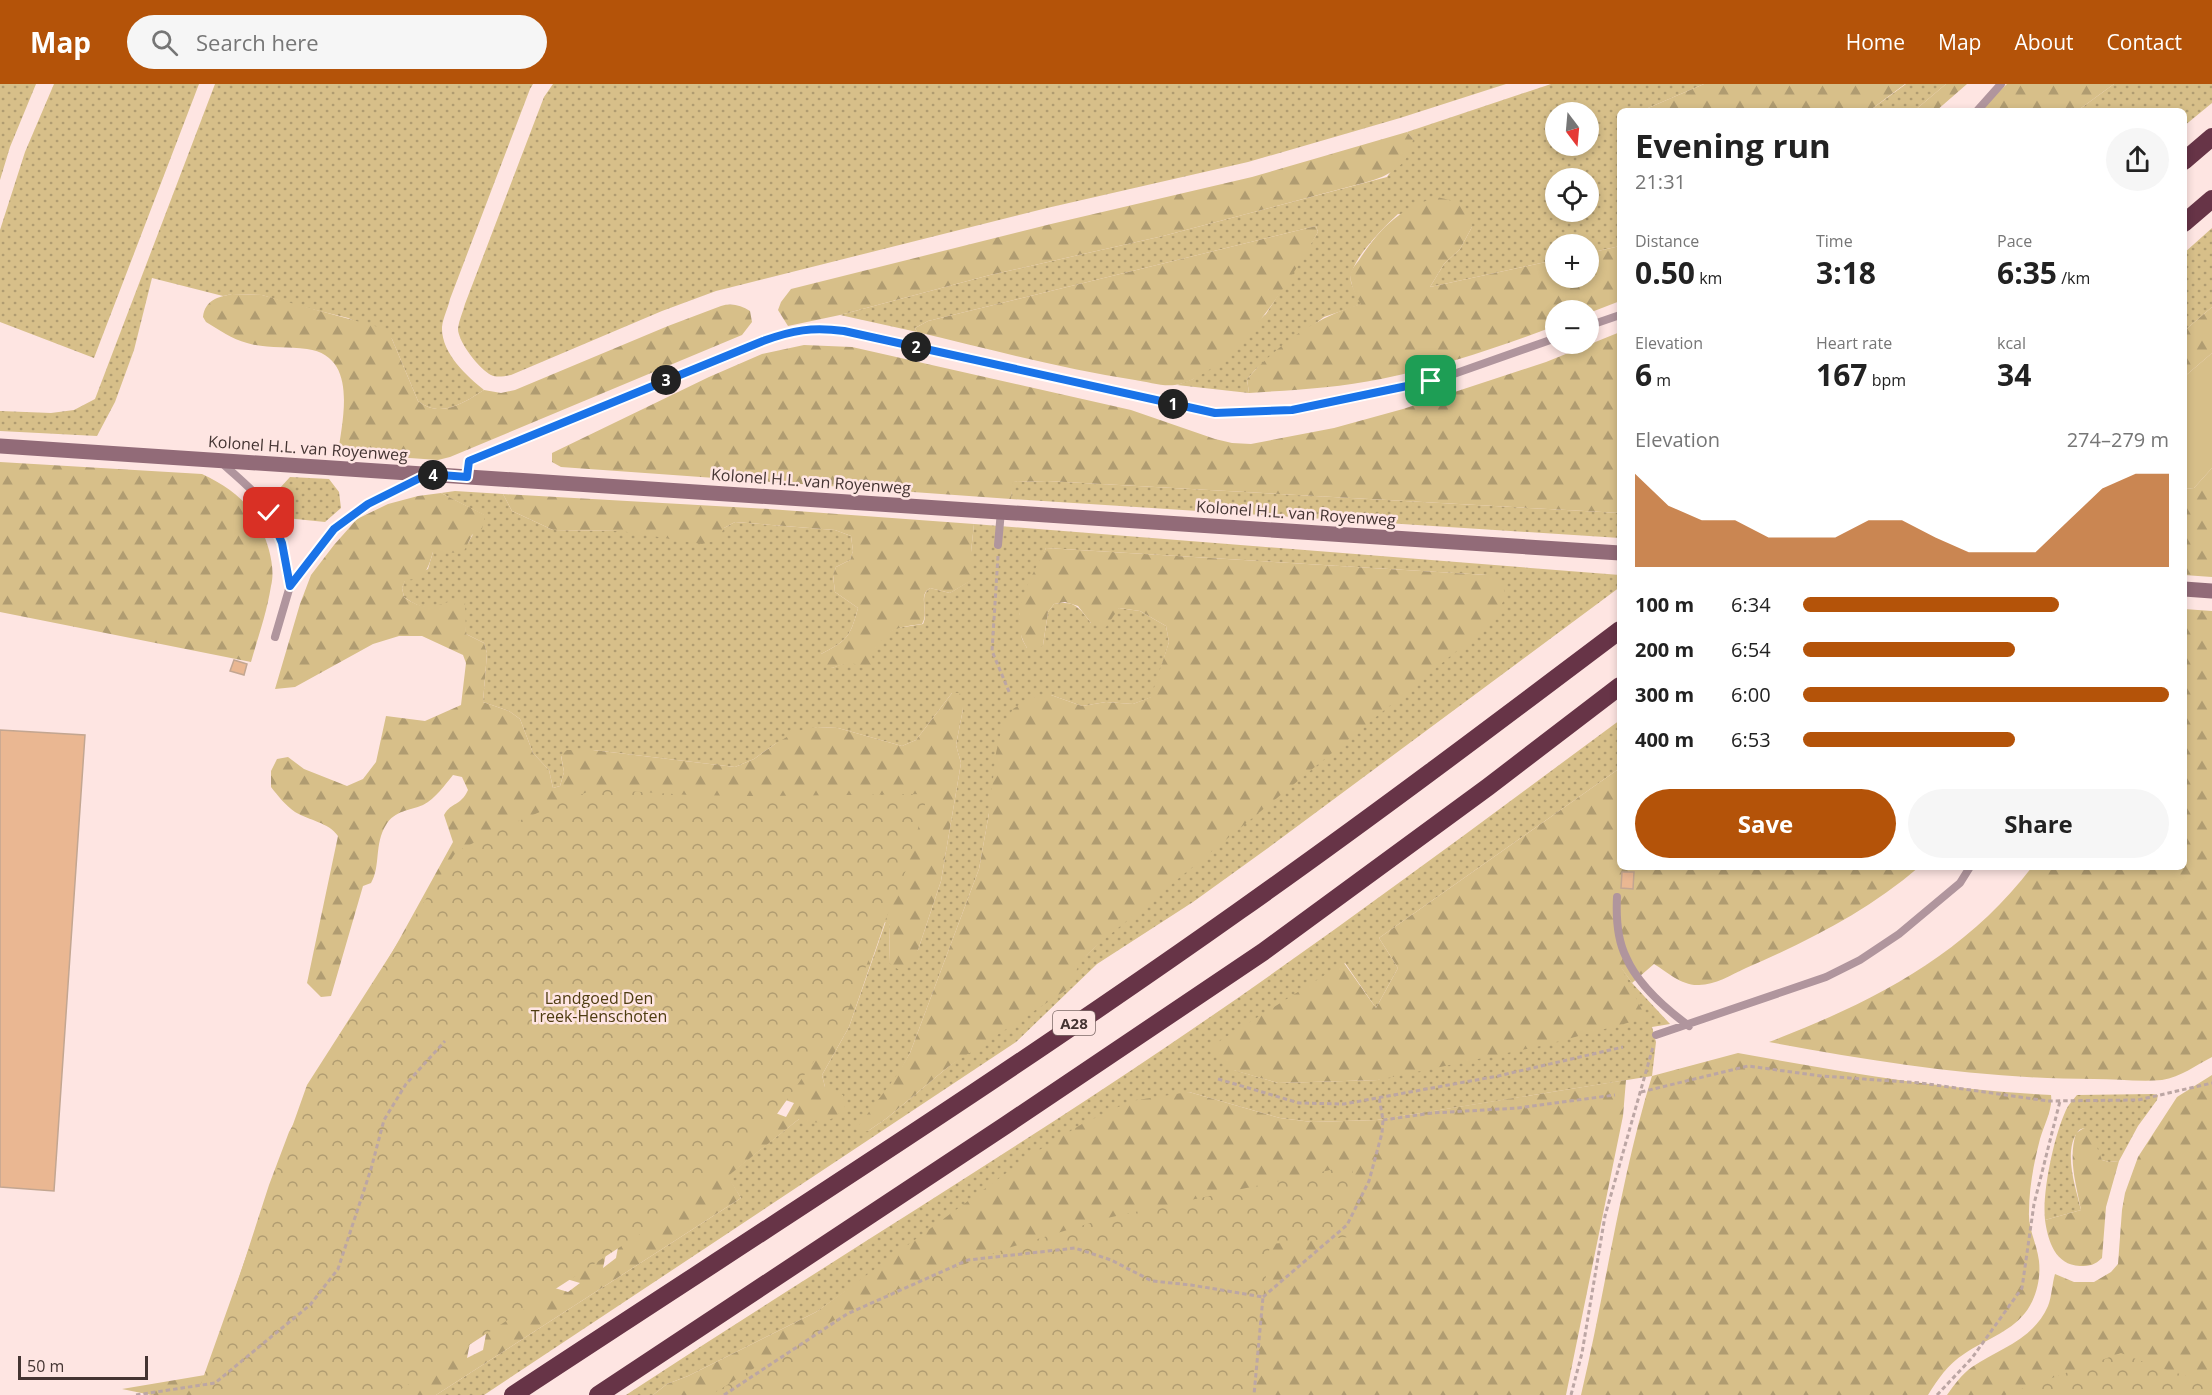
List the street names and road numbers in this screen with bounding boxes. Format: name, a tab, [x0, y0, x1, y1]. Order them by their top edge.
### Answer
street label: Kolonel H.L. van Royenweg	[207, 430, 409, 466]
street label: Kolonel H.L. van Royenweg	[710, 463, 912, 499]
street label: Kolonel H.L. van Royenweg	[1195, 495, 1397, 531]
road number: A28	[1053, 1011, 1095, 1035]

